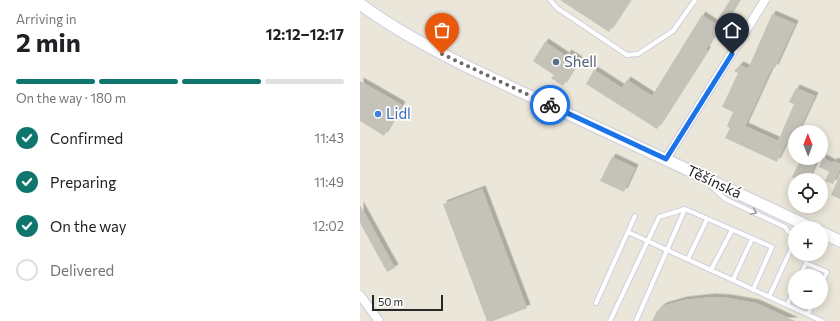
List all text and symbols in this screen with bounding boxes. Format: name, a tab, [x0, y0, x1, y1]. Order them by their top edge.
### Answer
text: Arriving in	[16, 11, 76, 27]
pin	[425, 13, 459, 54]
pin	[715, 13, 749, 54]
icon: bag	[431, 19, 453, 41]
icon: home	[721, 19, 743, 41]
text: 12:12–12:17	[266, 25, 344, 43]
text: 2 min	[16, 26, 81, 57]
place label: Shell	[564, 52, 597, 70]
marker: Shell	[551, 57, 561, 67]
courier	[530, 85, 570, 125]
text: On the way · 180 m	[16, 90, 126, 106]
icon: bike	[539, 94, 561, 116]
place label: Lidl	[386, 104, 411, 122]
marker: Lidl	[373, 109, 383, 119]
north arrow	[788, 125, 828, 165]
map controls	[788, 125, 828, 309]
icon: check	[16, 127, 38, 149]
text: Confirmed	[50, 129, 123, 147]
text: 11:43	[315, 130, 344, 146]
street label: Těšínská	[684, 161, 745, 202]
icon: check	[16, 171, 38, 193]
text: Preparing	[50, 173, 116, 191]
button: locate	[788, 173, 828, 213]
text: 11:49	[314, 174, 344, 190]
one-way arrow	[749, 207, 757, 215]
icon: check	[16, 215, 38, 237]
text: On the way	[50, 217, 127, 235]
text: 12:02	[313, 218, 344, 234]
button: +	[788, 221, 828, 261]
text: Delivered	[50, 261, 114, 279]
button: −	[788, 269, 828, 309]
scale bar	[372, 293, 443, 312]
text: 50 m	[378, 295, 403, 308]

